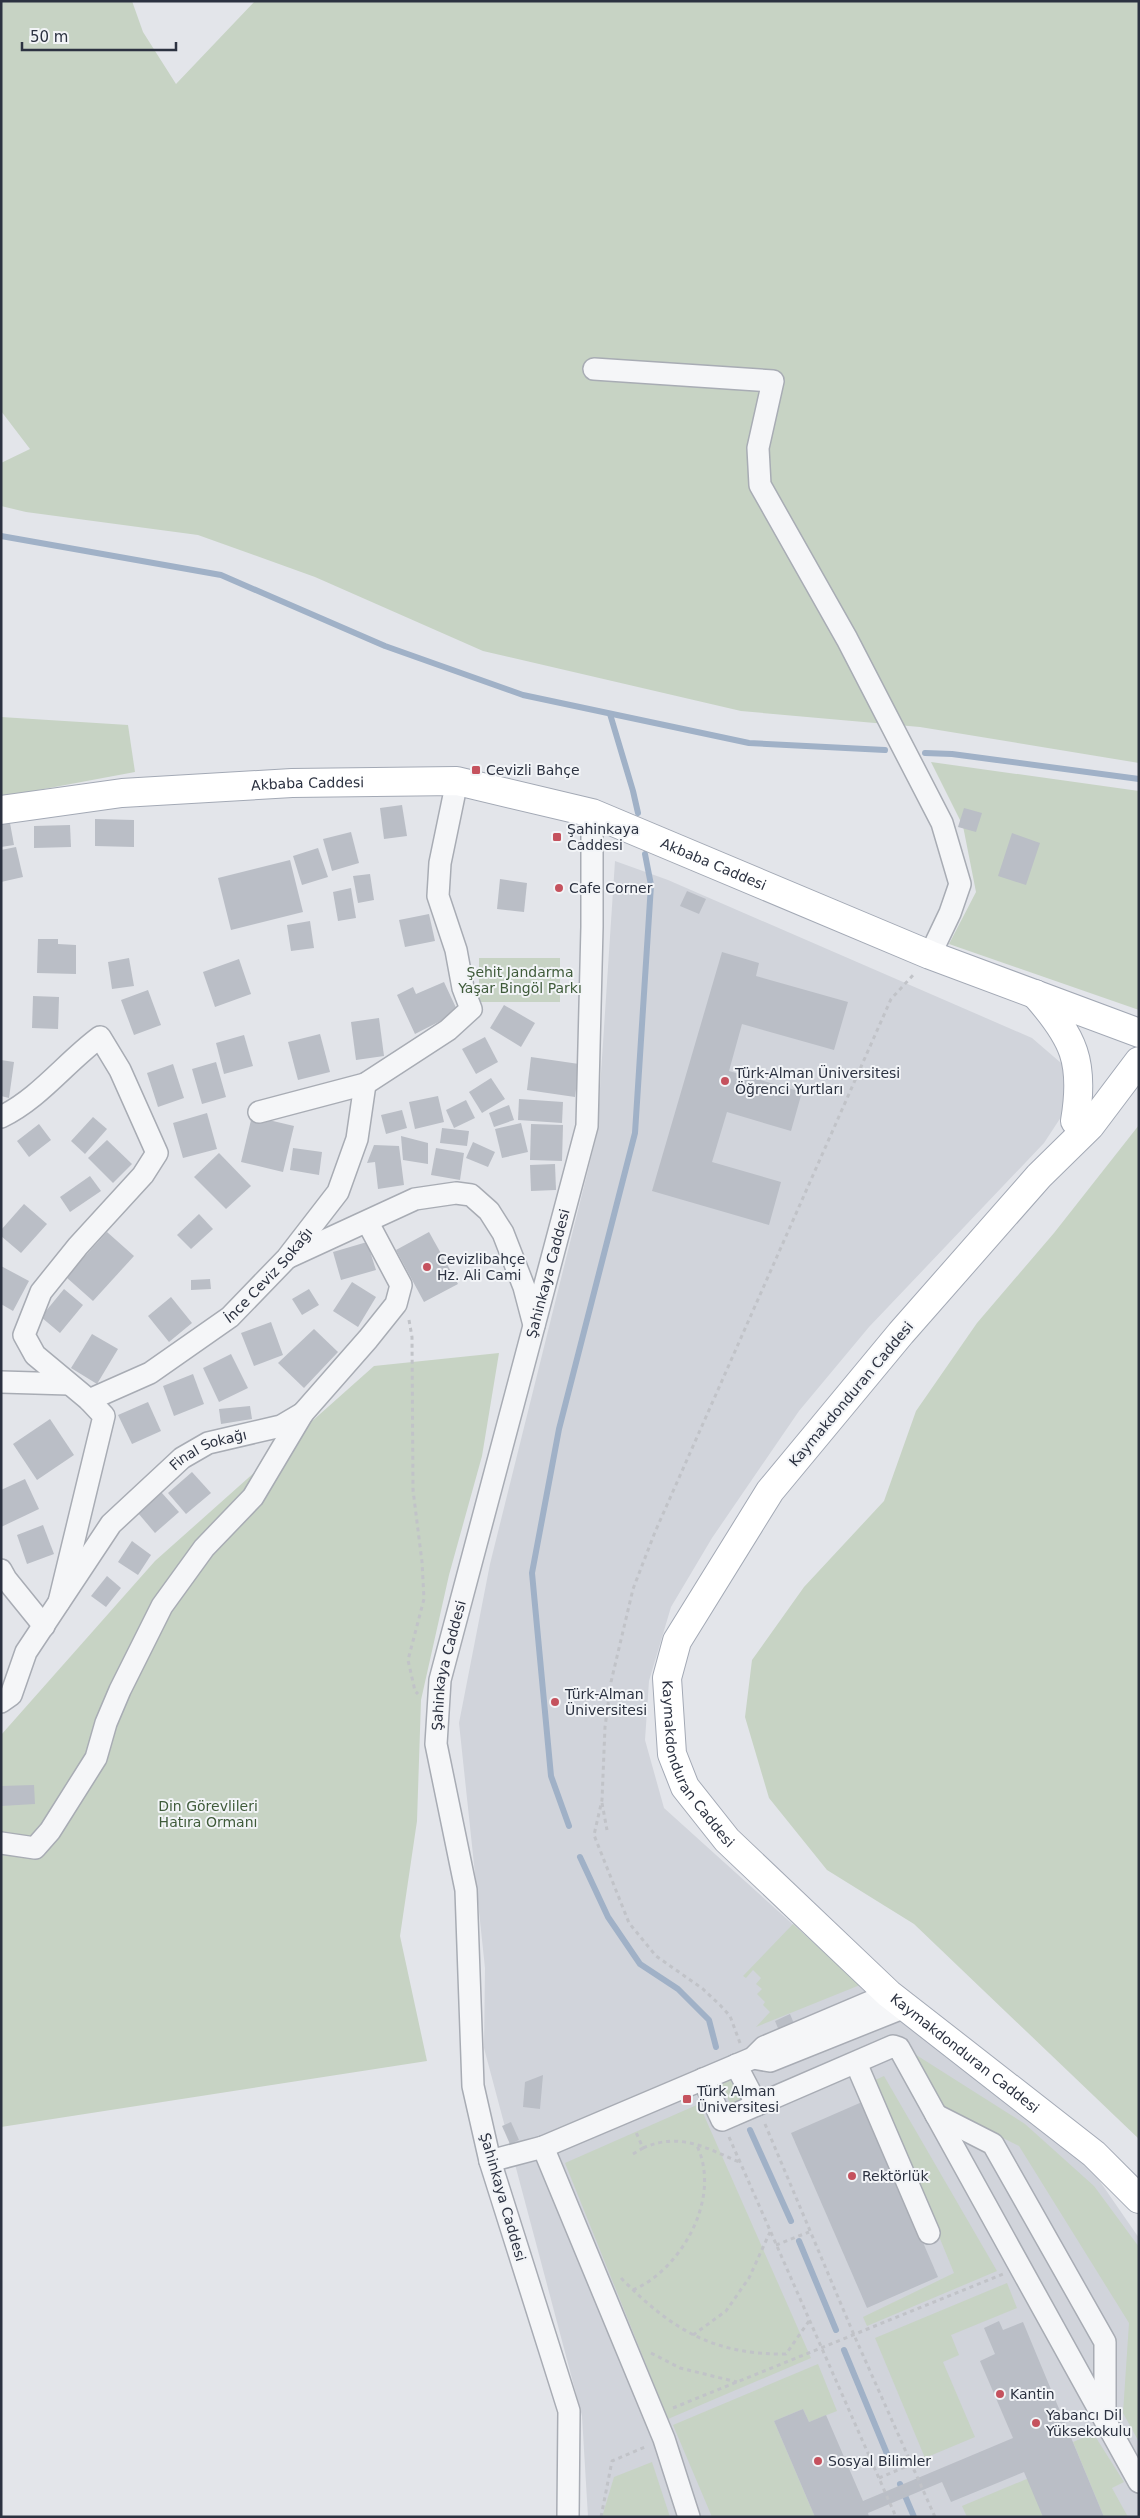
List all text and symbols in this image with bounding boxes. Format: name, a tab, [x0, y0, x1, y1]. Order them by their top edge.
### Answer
scale bar	[22, 20, 176, 52]
text: 50 m	[30, 28, 68, 46]
place label: Cevizli Bahçe	[486, 762, 580, 778]
marker: Cevizli Bahçe	[470, 764, 482, 776]
street label: Akbaba Caddesi	[251, 774, 364, 793]
place label: Şahinkaya Caddesi	[567, 821, 639, 853]
marker: Şahinkaya Caddesi	[551, 831, 563, 843]
street label: Akbaba Caddesi	[658, 835, 769, 893]
place label: Cafe Corner	[569, 880, 653, 896]
marker: Cafe Corner	[553, 882, 565, 894]
park label: Şehit Jandarma Yaşar Bingöl Parkı	[457, 964, 582, 996]
place label: Türk-Alman Üniversitesi Öğrenci Yurtları	[734, 1064, 900, 1097]
marker: Türk-Alman Üniversitesi Öğrenci Yurtları	[719, 1075, 731, 1087]
street label: Şahinkaya Caddesi	[523, 1207, 573, 1340]
street label: İnce Ceviz Sokağı	[221, 1225, 315, 1326]
place label: Cevizlibahçe Hz. Ali Cami	[437, 1251, 525, 1283]
marker: Cevizlibahçe Hz. Ali Cami	[421, 1261, 433, 1273]
street label: Kaymakdonduran Caddesi	[786, 1318, 916, 1470]
street label: Final Sokağı	[166, 1426, 248, 1473]
street label: Şahinkaya Caddesi	[429, 1599, 469, 1731]
street label: Kaymakdonduran Caddesi	[659, 1680, 737, 1850]
place label: Türk-Alman Üniversitesi	[564, 1686, 647, 1718]
marker: Türk-Alman Üniversitesi	[549, 1696, 561, 1708]
park label: Din Görevlileri Hatıra Ormanı	[158, 1798, 258, 1830]
street label: Kaymakdonduran Caddesi	[888, 1990, 1042, 2116]
place label: Türk Alman Üniversitesi	[696, 2083, 779, 2115]
marker: Türk Alman Üniversitesi	[681, 2093, 693, 2105]
street label: Şahinkaya Caddesi	[477, 2131, 529, 2263]
place label: Rektörlük	[862, 2168, 929, 2184]
marker: Rektörlük	[846, 2170, 858, 2182]
place label: Kantin	[1010, 2386, 1055, 2402]
marker: Kantin	[994, 2388, 1006, 2400]
place label: Yabancı Dil Yüksekokulu	[1045, 2407, 1131, 2439]
marker: Yabancı Dil Yüksekokulu	[1030, 2417, 1042, 2429]
place label: Sosyal Bilimler	[828, 2453, 931, 2469]
marker: Sosyal Bilimler	[812, 2455, 824, 2467]

